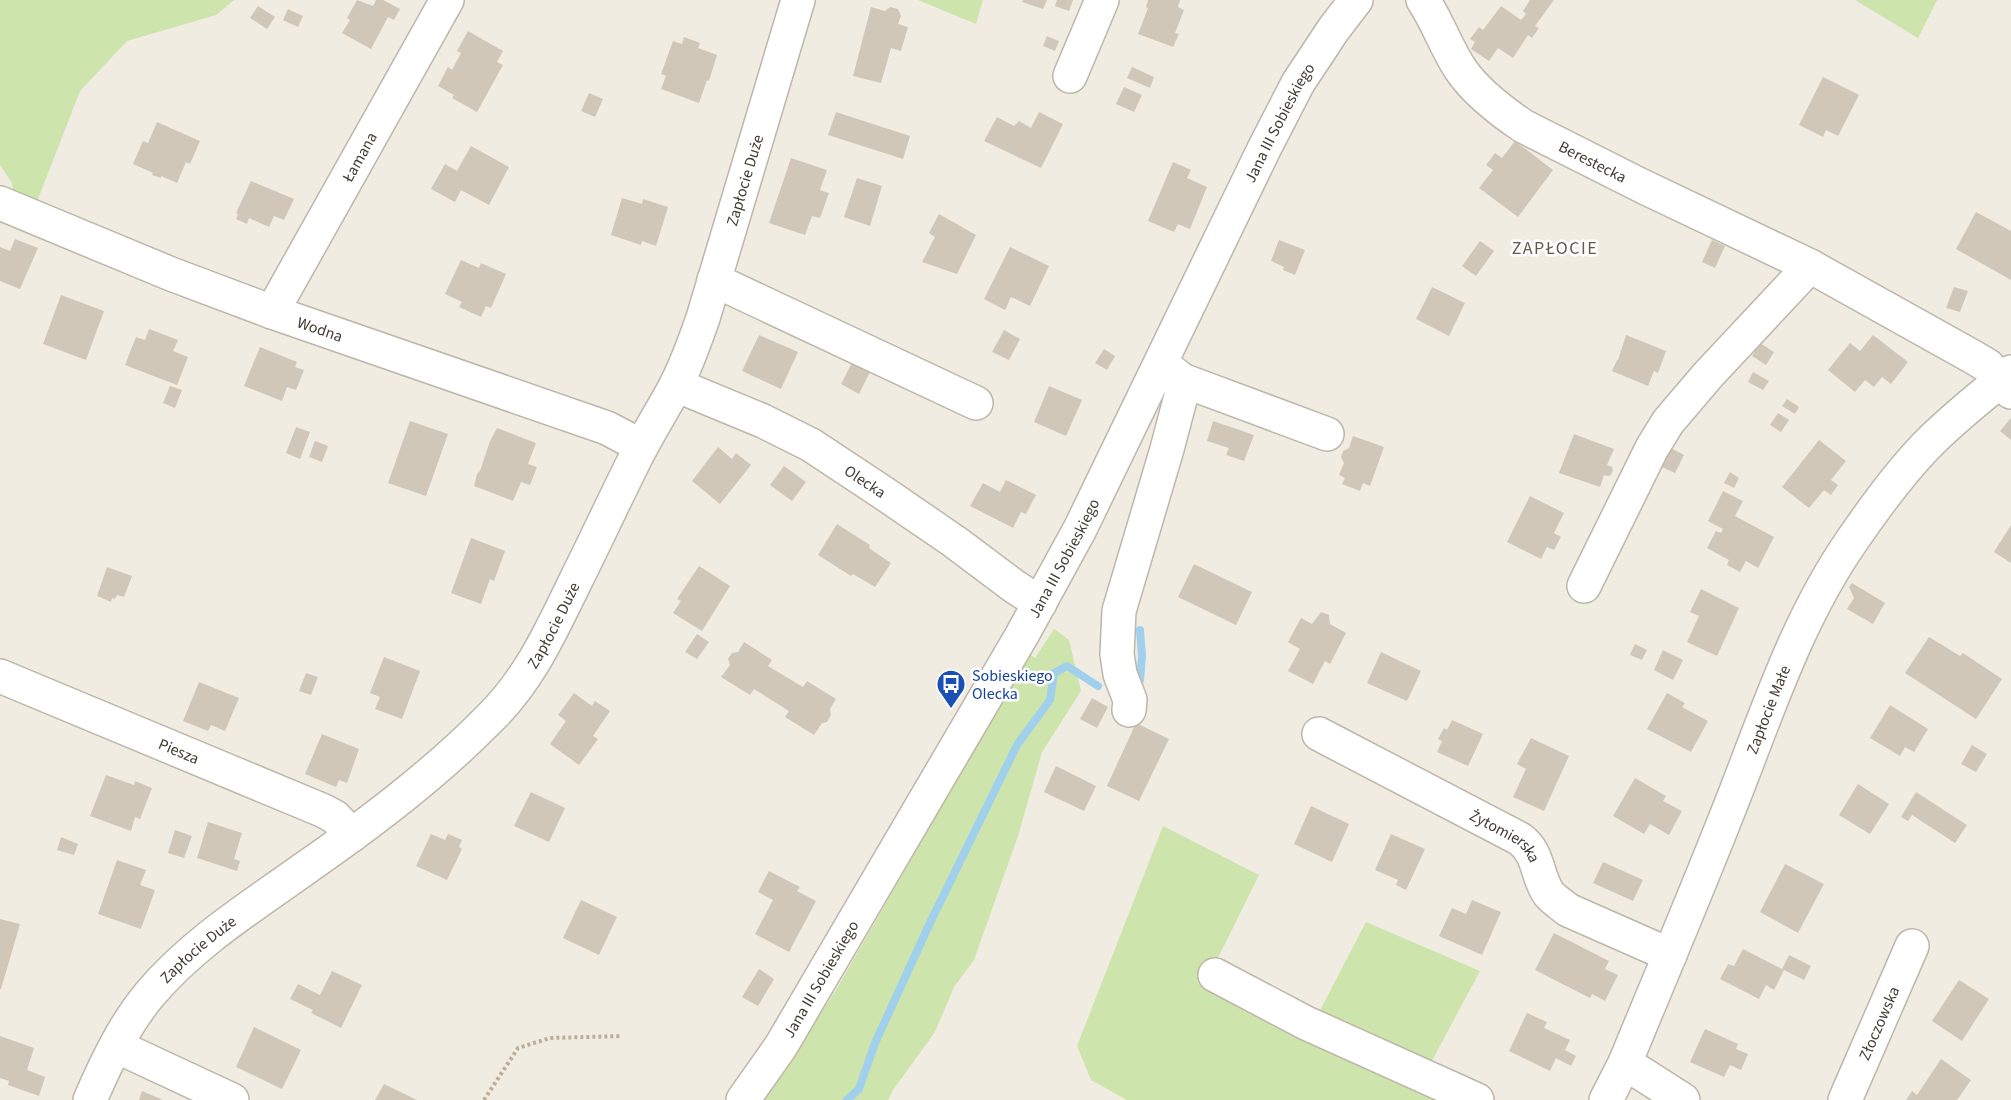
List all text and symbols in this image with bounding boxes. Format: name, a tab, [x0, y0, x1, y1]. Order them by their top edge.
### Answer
street label: Jana III Sobieskiego	[1239, 59, 1320, 186]
street label: Łamana	[337, 128, 383, 187]
street label: Zapłocie Duże	[721, 132, 769, 229]
street label: Berestecka	[1555, 136, 1630, 188]
district label: ZAPŁOCIE	[1512, 236, 1598, 261]
street label: Wodna	[294, 312, 346, 348]
street label: Olecka	[840, 460, 890, 504]
street label: Jana III Sobieskiego	[1023, 495, 1105, 622]
street label: Zapłocie Duże	[522, 579, 585, 673]
street label: Zapłocie Małe	[1741, 662, 1796, 757]
place label: Sobieskiego Olecka	[972, 665, 1053, 705]
bus stop icon: Sobieskiego Olecka	[935, 668, 967, 710]
street label: Piesza	[155, 733, 202, 770]
street label: Żytomierska	[1465, 805, 1545, 866]
street label: Zapłocie Duże	[155, 911, 241, 988]
street label: Jana III Sobieskiego	[778, 917, 864, 1042]
street label: Złoczowska	[1854, 983, 1905, 1064]

